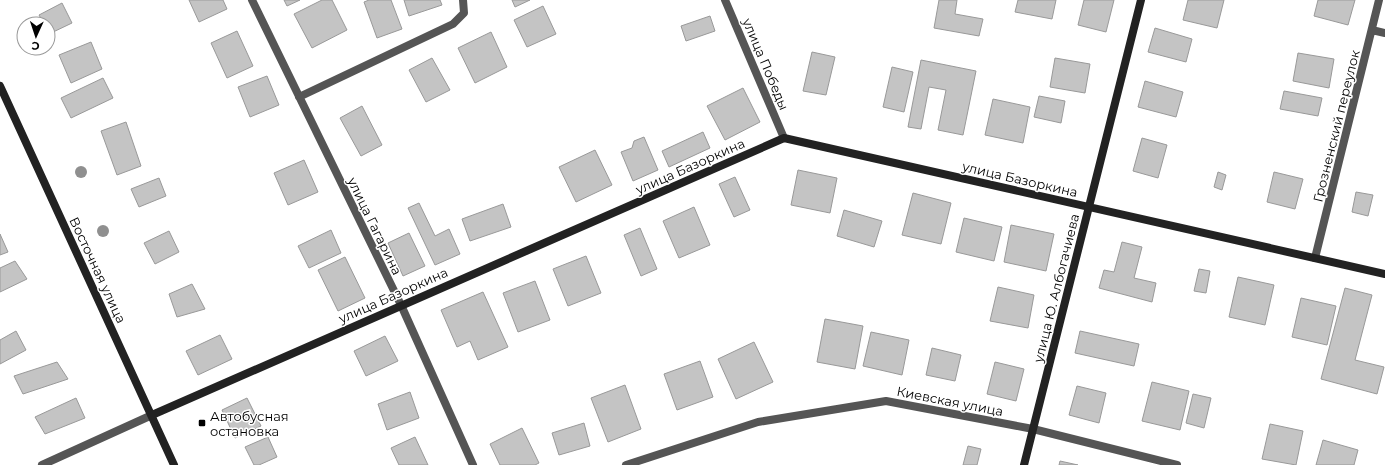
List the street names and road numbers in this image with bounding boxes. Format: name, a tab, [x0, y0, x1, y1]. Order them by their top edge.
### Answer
street label: улица Победы	[739, 15, 793, 112]
street label: Грозненский переулок	[1309, 48, 1363, 204]
street label: улица Базоркина	[632, 135, 747, 198]
street label: улица Базоркина	[960, 158, 1079, 200]
street label: улица Гагарина	[344, 174, 406, 277]
street label: улица Ю. Албогачиева	[1030, 212, 1082, 365]
street label: Восточная улица	[66, 214, 130, 326]
street label: улица Базоркина	[335, 264, 450, 327]
street label: Киевская улица	[895, 383, 1005, 419]

